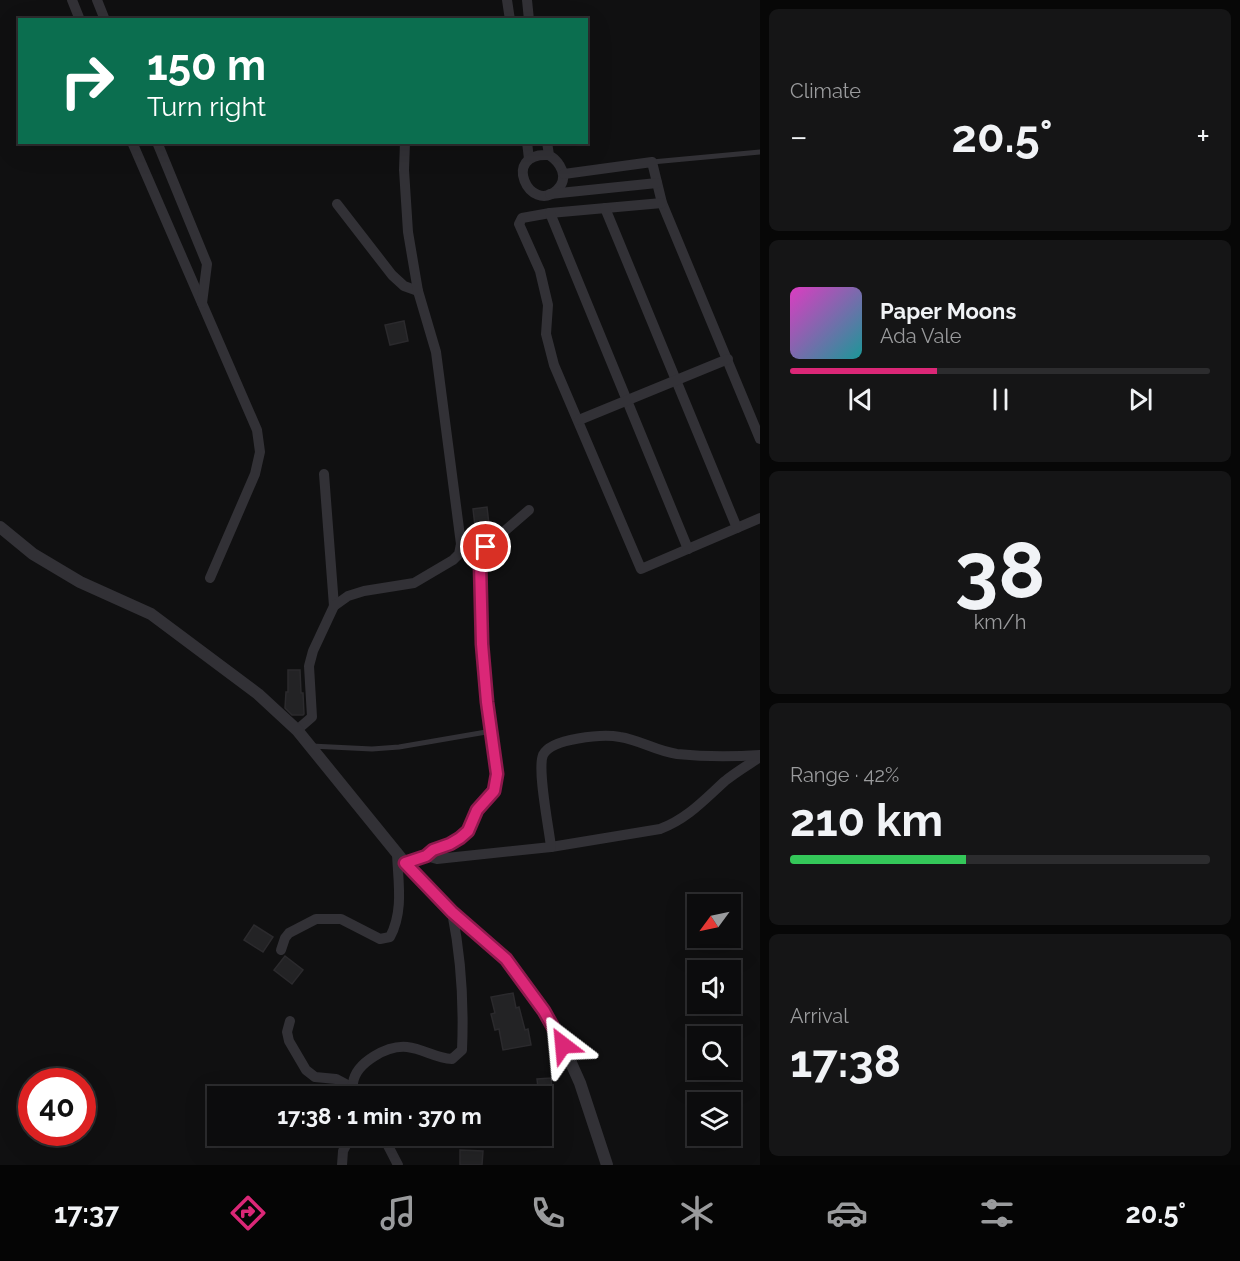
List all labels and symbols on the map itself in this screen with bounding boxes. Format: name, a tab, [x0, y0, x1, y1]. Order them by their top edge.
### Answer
pin	[460, 521, 511, 572]
north arrow	[687, 894, 741, 948]
position arrow	[531, 1013, 595, 1077]
speed limit sign: 40	[18, 1068, 96, 1146]

